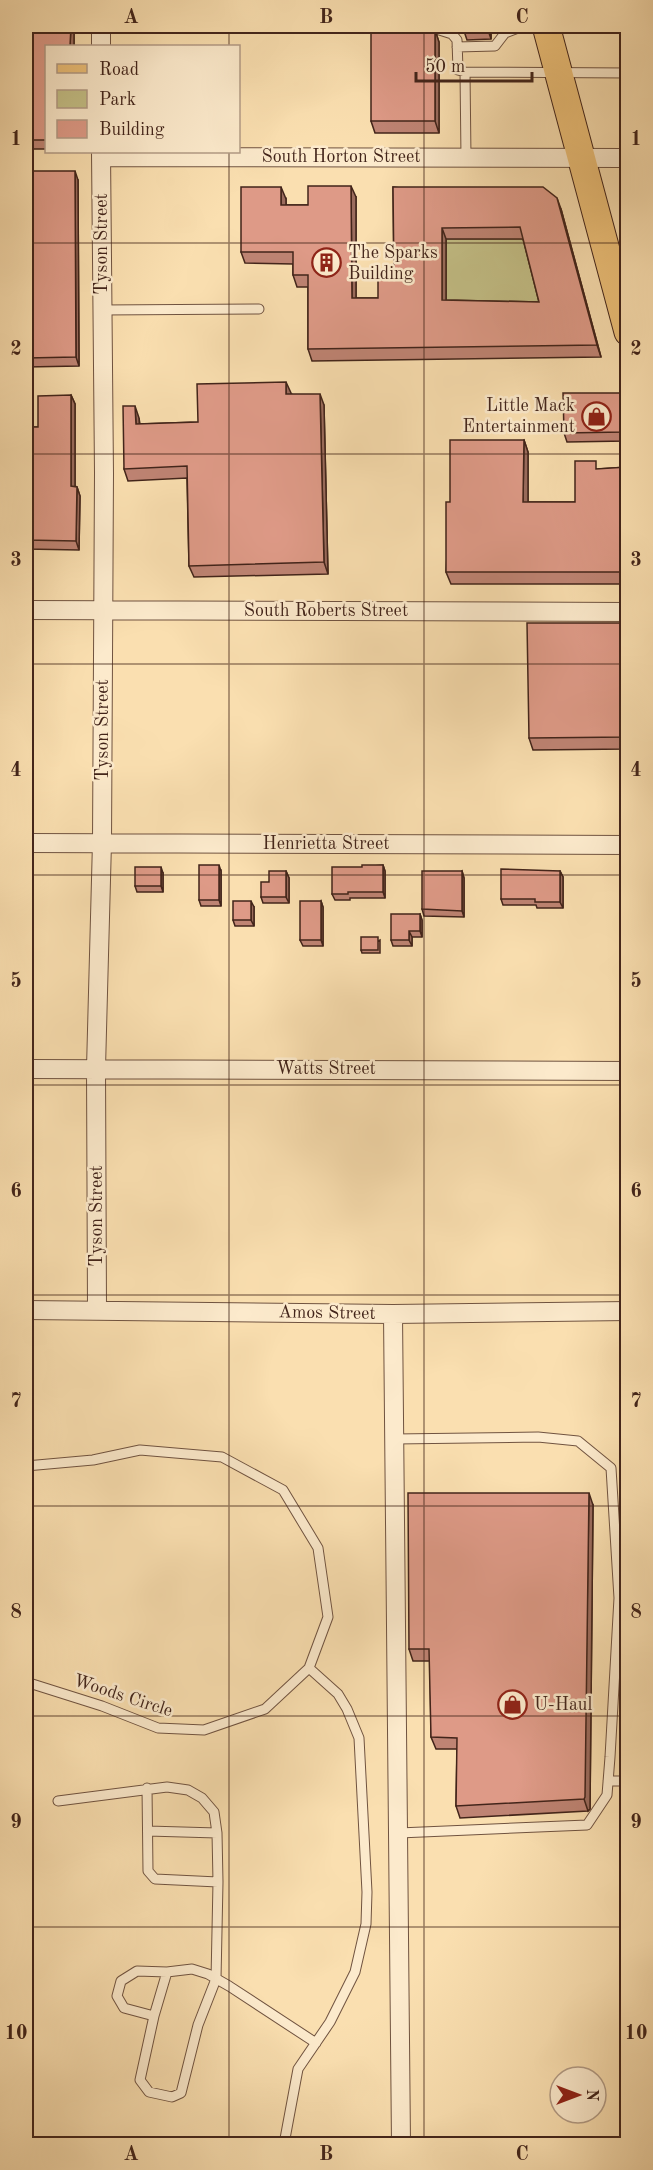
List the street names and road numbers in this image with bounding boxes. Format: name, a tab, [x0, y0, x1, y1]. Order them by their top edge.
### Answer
street label: South Horton Street	[261, 148, 421, 166]
street label: Tyson Street	[93, 193, 111, 295]
street label: South Roberts Street	[244, 602, 408, 620]
street label: Tyson Street	[94, 679, 112, 781]
street label: Henrietta Street	[263, 835, 389, 853]
street label: Watts Street	[276, 1060, 376, 1078]
street label: Tyson Street	[88, 1165, 106, 1267]
street label: Amos Street	[278, 1303, 376, 1323]
street label: Woods Circle	[71, 1672, 175, 1720]

